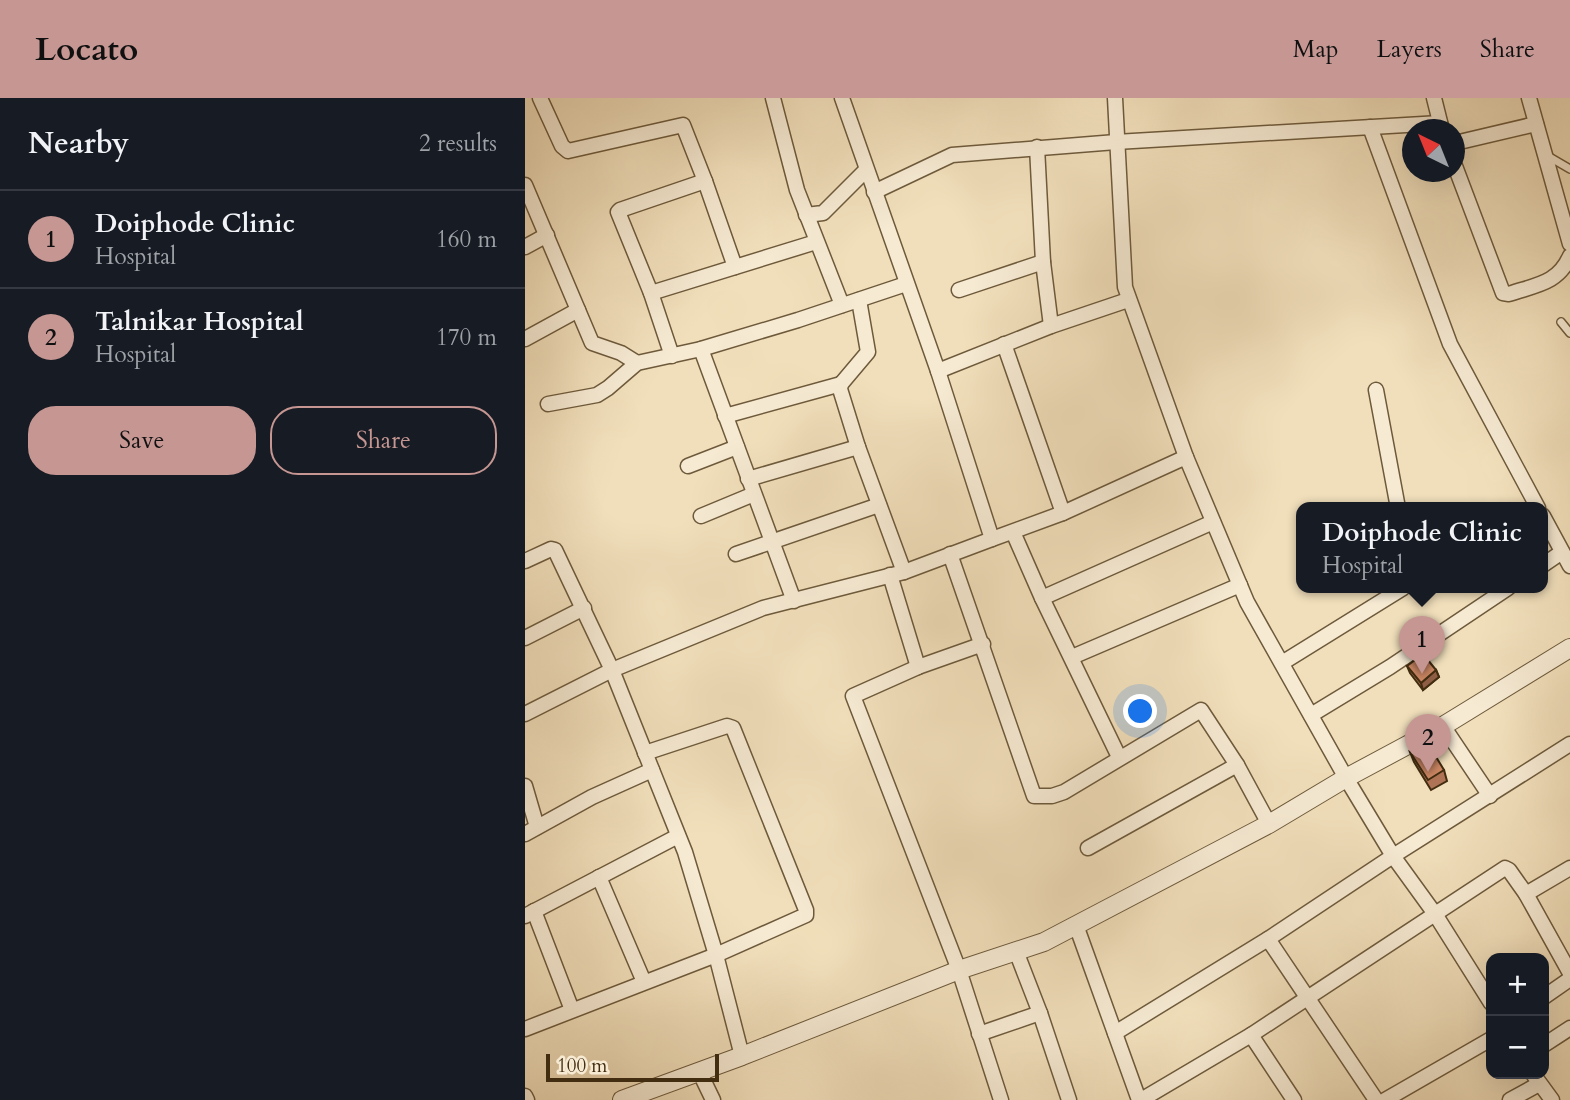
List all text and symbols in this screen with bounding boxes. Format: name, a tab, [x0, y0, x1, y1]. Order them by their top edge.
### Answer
text: Locato	[35, 27, 138, 72]
text: Map	[1293, 33, 1339, 66]
text: Layers	[1377, 33, 1442, 66]
text: Share	[1480, 33, 1535, 66]
north arrow	[1402, 119, 1465, 182]
text: Nearby	[28, 123, 129, 164]
text: 2 results	[419, 128, 497, 159]
text: Doiphode Clinic	[95, 206, 295, 241]
text: 1	[45, 224, 57, 255]
text: 160 m	[436, 224, 497, 255]
text: Hospital	[95, 241, 176, 272]
text: Talnikar Hospital	[95, 304, 304, 339]
text: 2	[45, 322, 57, 353]
text: 170 m	[436, 322, 497, 353]
text: Hospital	[95, 339, 176, 370]
button: Save	[28, 406, 256, 475]
button: Share	[270, 406, 497, 475]
popup	[1296, 502, 1548, 593]
text: Doiphode Clinic	[1322, 515, 1522, 550]
text: Hospital	[1322, 550, 1403, 581]
pin: 1	[1399, 616, 1445, 674]
your location	[1123, 694, 1157, 728]
pin: 2	[1405, 714, 1451, 772]
map controls	[1486, 953, 1549, 1079]
button: +	[1486, 953, 1549, 1016]
button: −	[1486, 1016, 1549, 1079]
scale bar	[546, 1051, 719, 1083]
text: 100 m	[557, 1053, 607, 1079]

